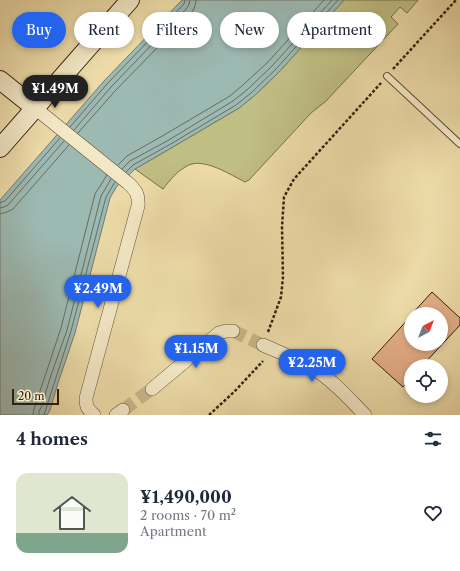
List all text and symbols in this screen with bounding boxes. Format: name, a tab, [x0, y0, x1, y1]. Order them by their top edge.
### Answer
chip: Buy	[12, 12, 66, 48]
chip: Rent	[74, 12, 134, 48]
chip: Filters	[142, 12, 212, 48]
chip: New	[220, 12, 279, 48]
chip: Apartment	[287, 12, 386, 48]
pin: ¥1.49M	[22, 75, 88, 109]
text: ¥1.49M	[31, 80, 79, 96]
pin: ¥2.49M	[65, 275, 131, 309]
text: ¥2.49M	[73, 280, 123, 296]
north arrow	[404, 307, 448, 351]
map controls	[404, 307, 448, 403]
pin: ¥1.15M	[163, 335, 229, 369]
text: ¥1.15M	[173, 340, 219, 356]
pin: ¥2.25M	[279, 349, 345, 383]
text: ¥2.25M	[288, 354, 336, 370]
button: locate	[404, 359, 448, 403]
scale bar	[12, 387, 59, 406]
text: 20 m	[18, 389, 44, 403]
icon: filters	[422, 428, 444, 450]
text: 4 homes	[16, 429, 88, 449]
text: ¥1,490,000	[140, 487, 232, 507]
icon: home	[48, 489, 96, 537]
icon: heart	[422, 502, 444, 524]
text: 2 rooms · 70 m²	[140, 507, 236, 523]
text: Apartment	[140, 523, 207, 539]

